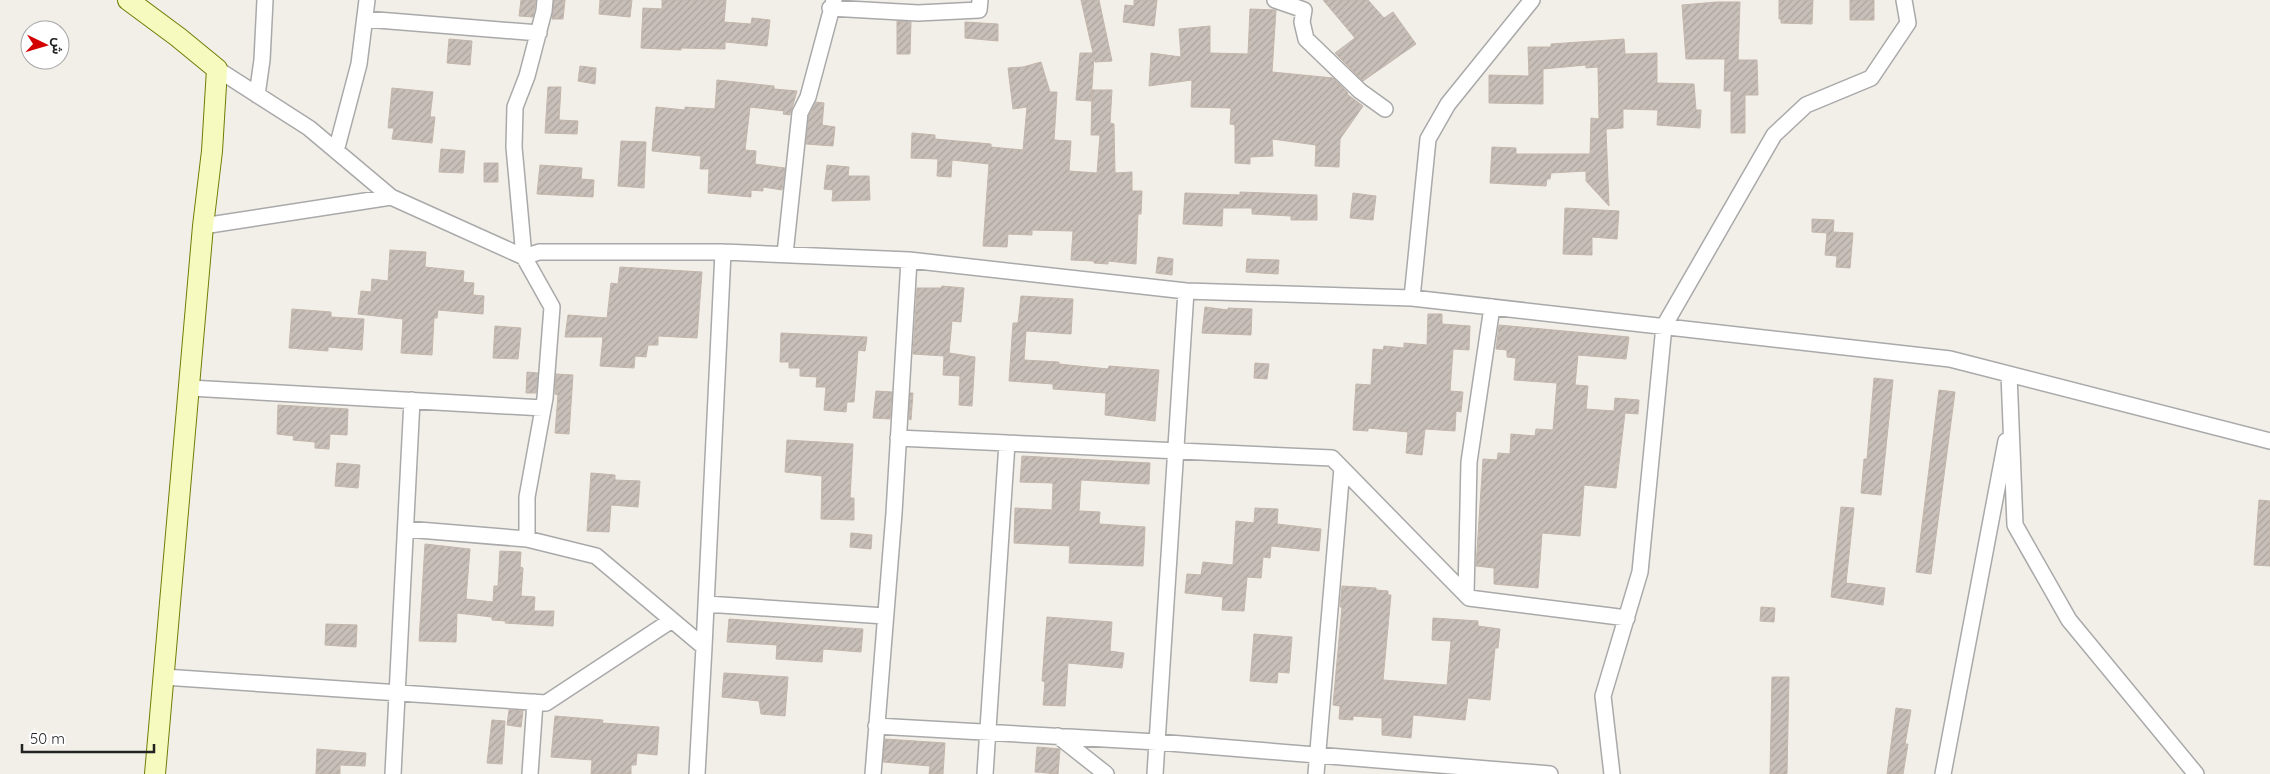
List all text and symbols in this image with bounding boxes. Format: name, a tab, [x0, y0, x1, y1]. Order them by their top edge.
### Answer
north arrow	[20, 20, 70, 70]
text: ش	[48, 37, 68, 55]
scale bar	[22, 722, 155, 754]
text: 50 m	[30, 729, 65, 748]

